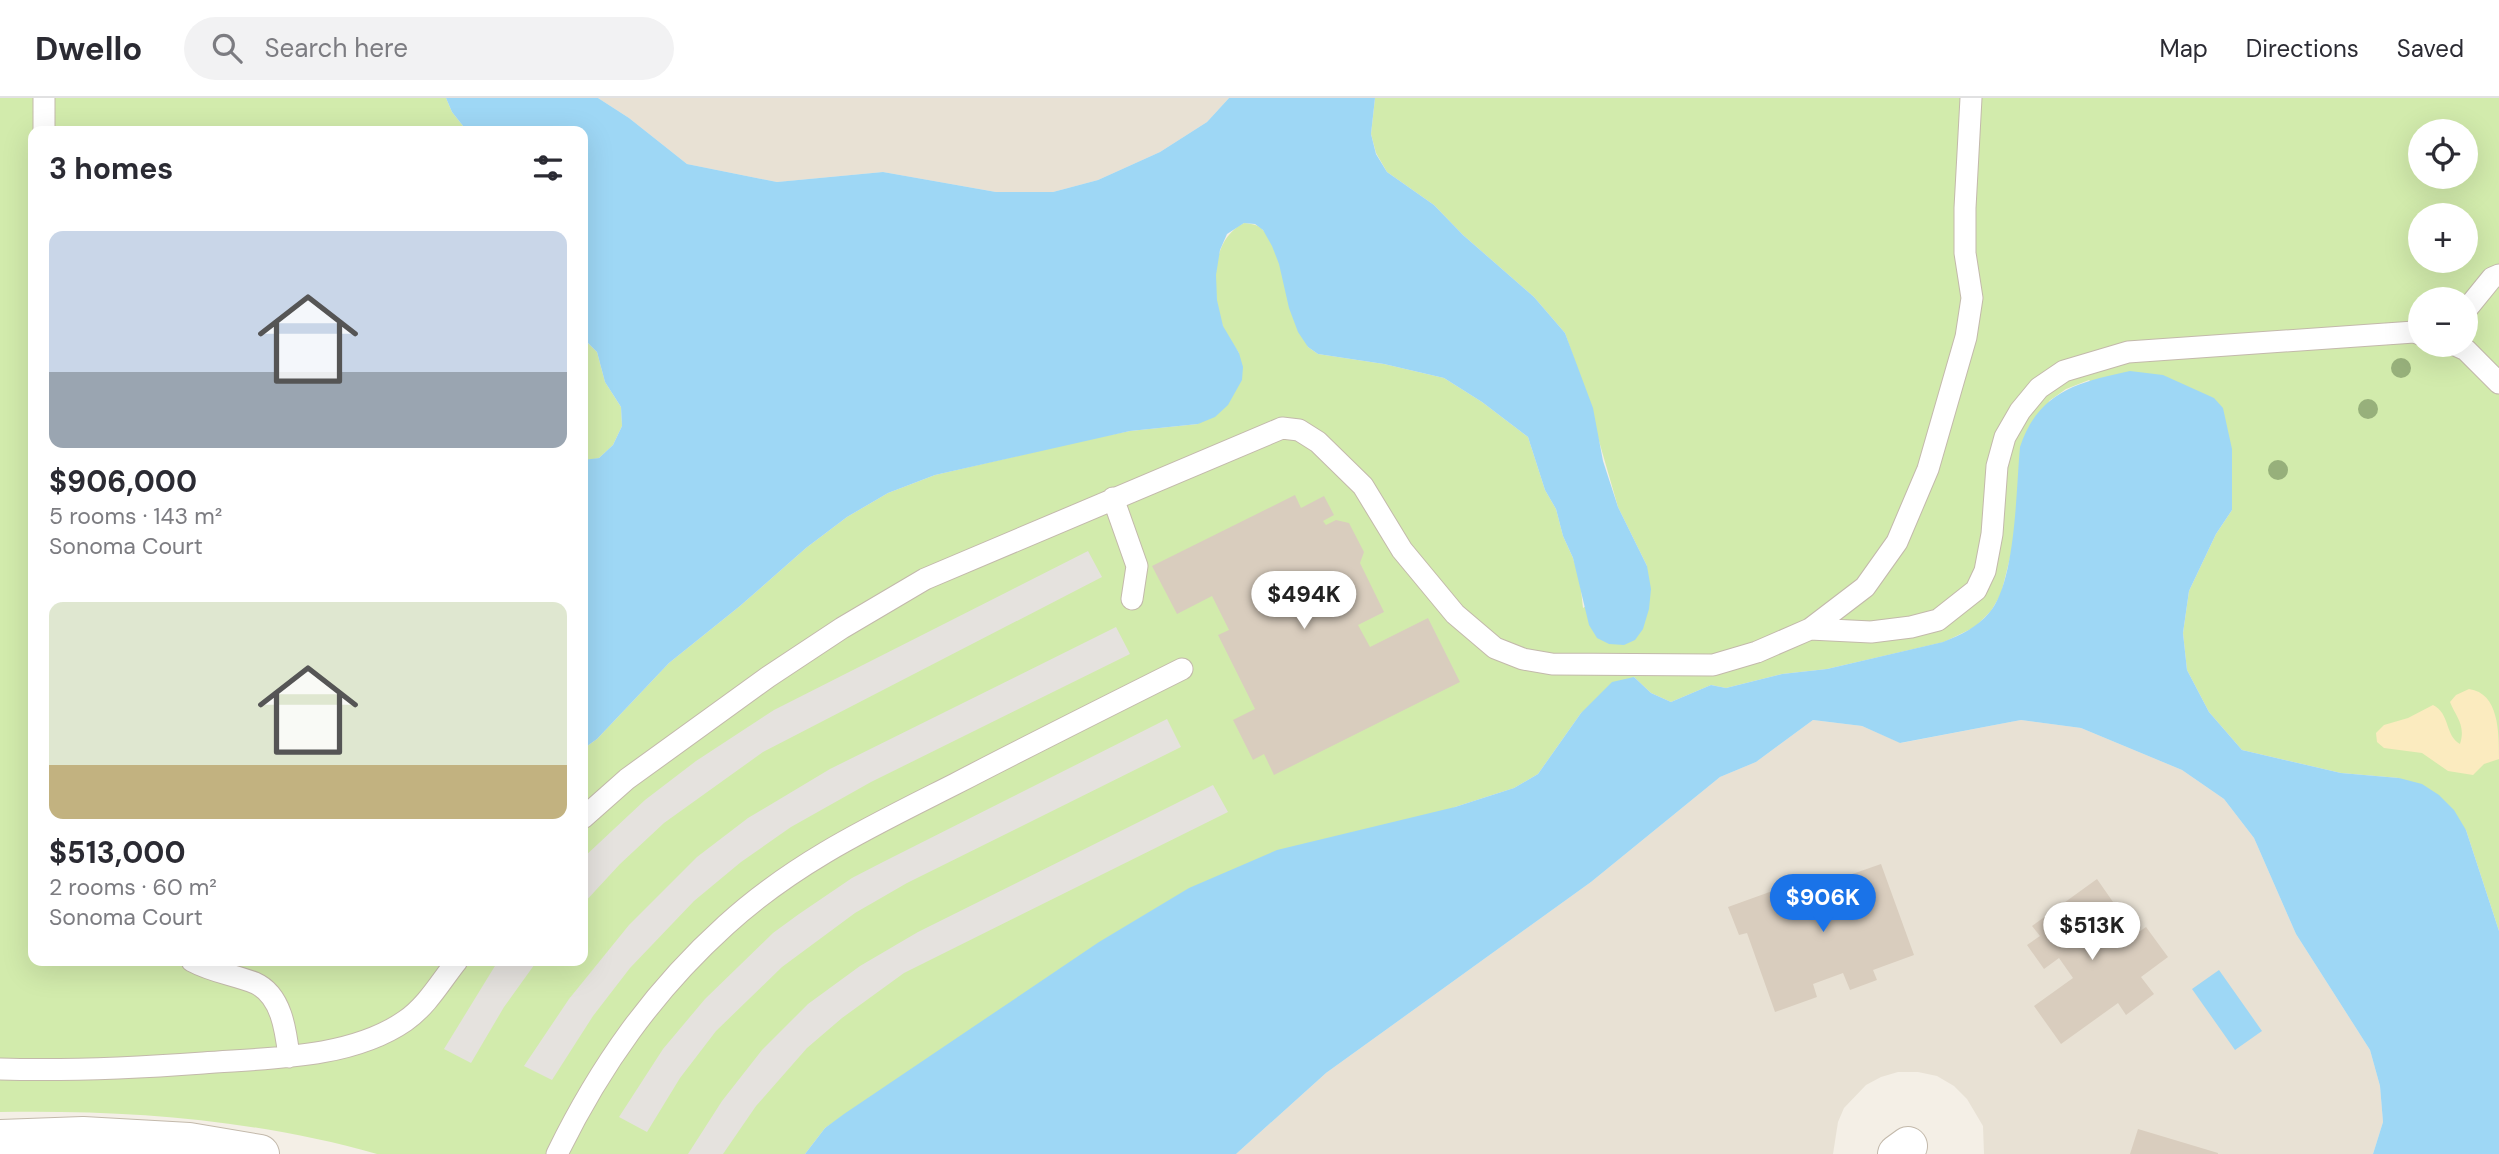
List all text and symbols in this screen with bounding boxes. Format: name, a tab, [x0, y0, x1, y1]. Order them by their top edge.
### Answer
search box	[184, 17, 674, 80]
text: Dwello	[35, 27, 142, 70]
icon: search	[208, 29, 246, 67]
text: Search here	[264, 31, 408, 65]
text: Map	[2160, 33, 2208, 64]
text: Directions	[2246, 33, 2359, 64]
text: Saved	[2397, 33, 2464, 64]
map controls	[2408, 119, 2478, 357]
button: locate	[2408, 119, 2478, 189]
text: 3 homes	[49, 149, 173, 188]
icon: filters	[529, 149, 567, 187]
button: +	[2408, 203, 2478, 273]
icon: home	[245, 276, 371, 402]
button: −	[2408, 287, 2478, 357]
text: $906,000	[49, 462, 197, 501]
text: 5 rooms · 143 m²	[49, 501, 222, 531]
text: Sonoma Court	[49, 531, 203, 561]
pin: $494K	[1255, 572, 1353, 631]
text: $494K	[1267, 579, 1341, 609]
icon: home	[245, 647, 371, 773]
text: $513,000	[49, 833, 186, 872]
text: 2 rooms · 60 m²	[49, 872, 217, 902]
pin: $906K	[1774, 874, 1872, 934]
text: $906K	[1786, 882, 1860, 912]
text: Sonoma Court	[49, 902, 203, 932]
pin: $513K	[2043, 902, 2141, 962]
text: $513K	[2059, 910, 2125, 940]

